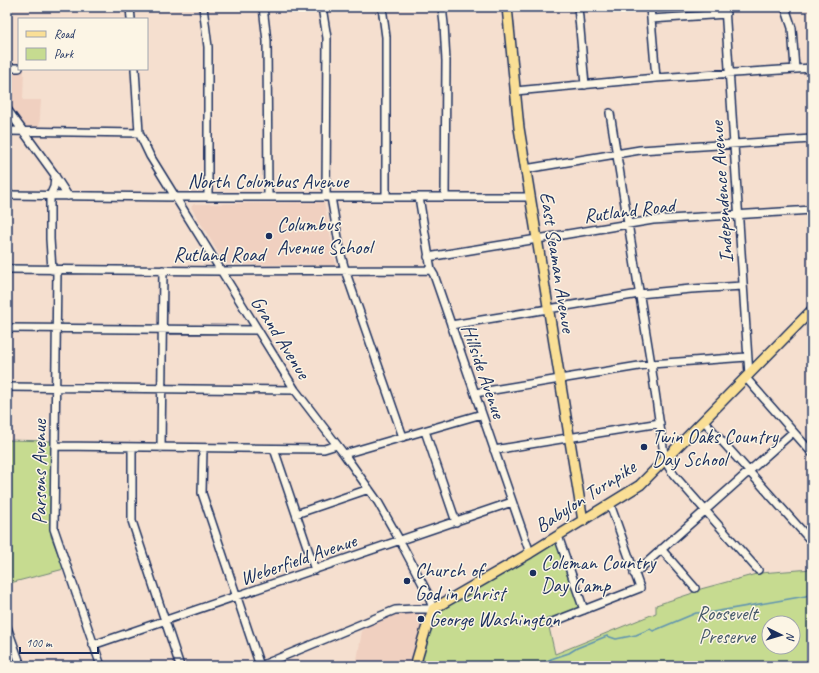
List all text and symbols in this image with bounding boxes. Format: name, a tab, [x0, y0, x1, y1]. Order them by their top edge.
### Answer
legend	[18, 18, 148, 70]
text: Road	[54, 26, 76, 42]
text: Park	[54, 46, 75, 62]
street label: Independence Avenue	[704, 119, 739, 264]
street label: North Columbus Avenue	[188, 169, 350, 194]
street label: East Seaman Avenue	[534, 190, 581, 336]
street label: Rutland Road	[582, 192, 679, 228]
place label: Columbus Avenue School	[277, 212, 375, 260]
marker: Columbus Avenue School	[264, 231, 274, 241]
street label: Rutland Road	[173, 242, 268, 267]
street label: Grand Avenue	[245, 291, 317, 385]
street label: Hillside Avenue	[456, 321, 512, 423]
street label: Parsons Avenue	[27, 418, 52, 525]
place label: Twin Oaks Country Day School	[652, 424, 779, 472]
marker: Twin Oaks Country Day School	[639, 442, 649, 452]
street label: Babylon Turnpike	[530, 454, 642, 538]
street label: Weberfield Avenue	[237, 527, 361, 591]
place label: Coleman Country Day Camp	[541, 550, 657, 598]
place label: Church of God in Christ	[415, 558, 508, 606]
marker: Coleman Country Day Camp	[528, 568, 538, 578]
marker: Church of God in Christ	[402, 576, 412, 586]
park label: Roosevelt Preserve	[696, 601, 760, 649]
place label: George Washington	[429, 607, 561, 632]
marker: George Washington	[416, 614, 426, 624]
north arrow	[761, 615, 801, 655]
scale bar	[20, 629, 98, 655]
text: N	[784, 632, 798, 642]
text: 100 m	[26, 635, 53, 651]

